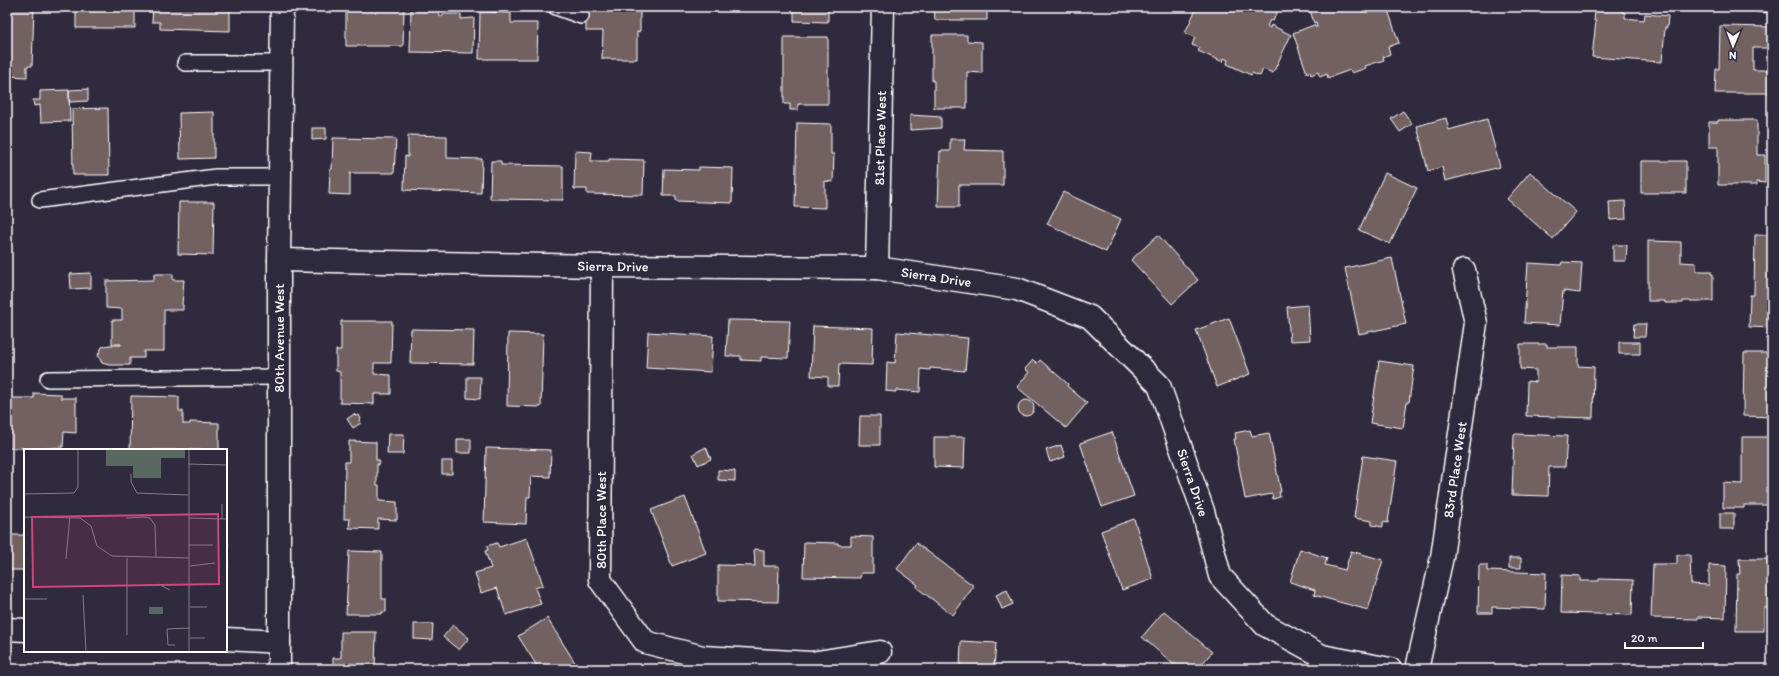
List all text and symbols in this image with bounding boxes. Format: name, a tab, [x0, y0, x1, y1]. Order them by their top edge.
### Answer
north arrow	[1713, 26, 1753, 66]
text: N	[1729, 49, 1737, 62]
street label: 81st Place West	[870, 90, 890, 186]
street label: Sierra Drive	[577, 257, 649, 275]
street label: Sierra Drive	[900, 263, 973, 291]
street label: 80th Avenue West	[271, 283, 288, 393]
street label: 83rd Place West	[1439, 420, 1470, 519]
street label: Sierra Drive	[1173, 446, 1213, 519]
inset map	[24, 449, 227, 652]
street label: 80th Place West	[593, 471, 610, 569]
scale bar	[1625, 624, 1703, 650]
text: 20 m	[1631, 631, 1658, 645]

